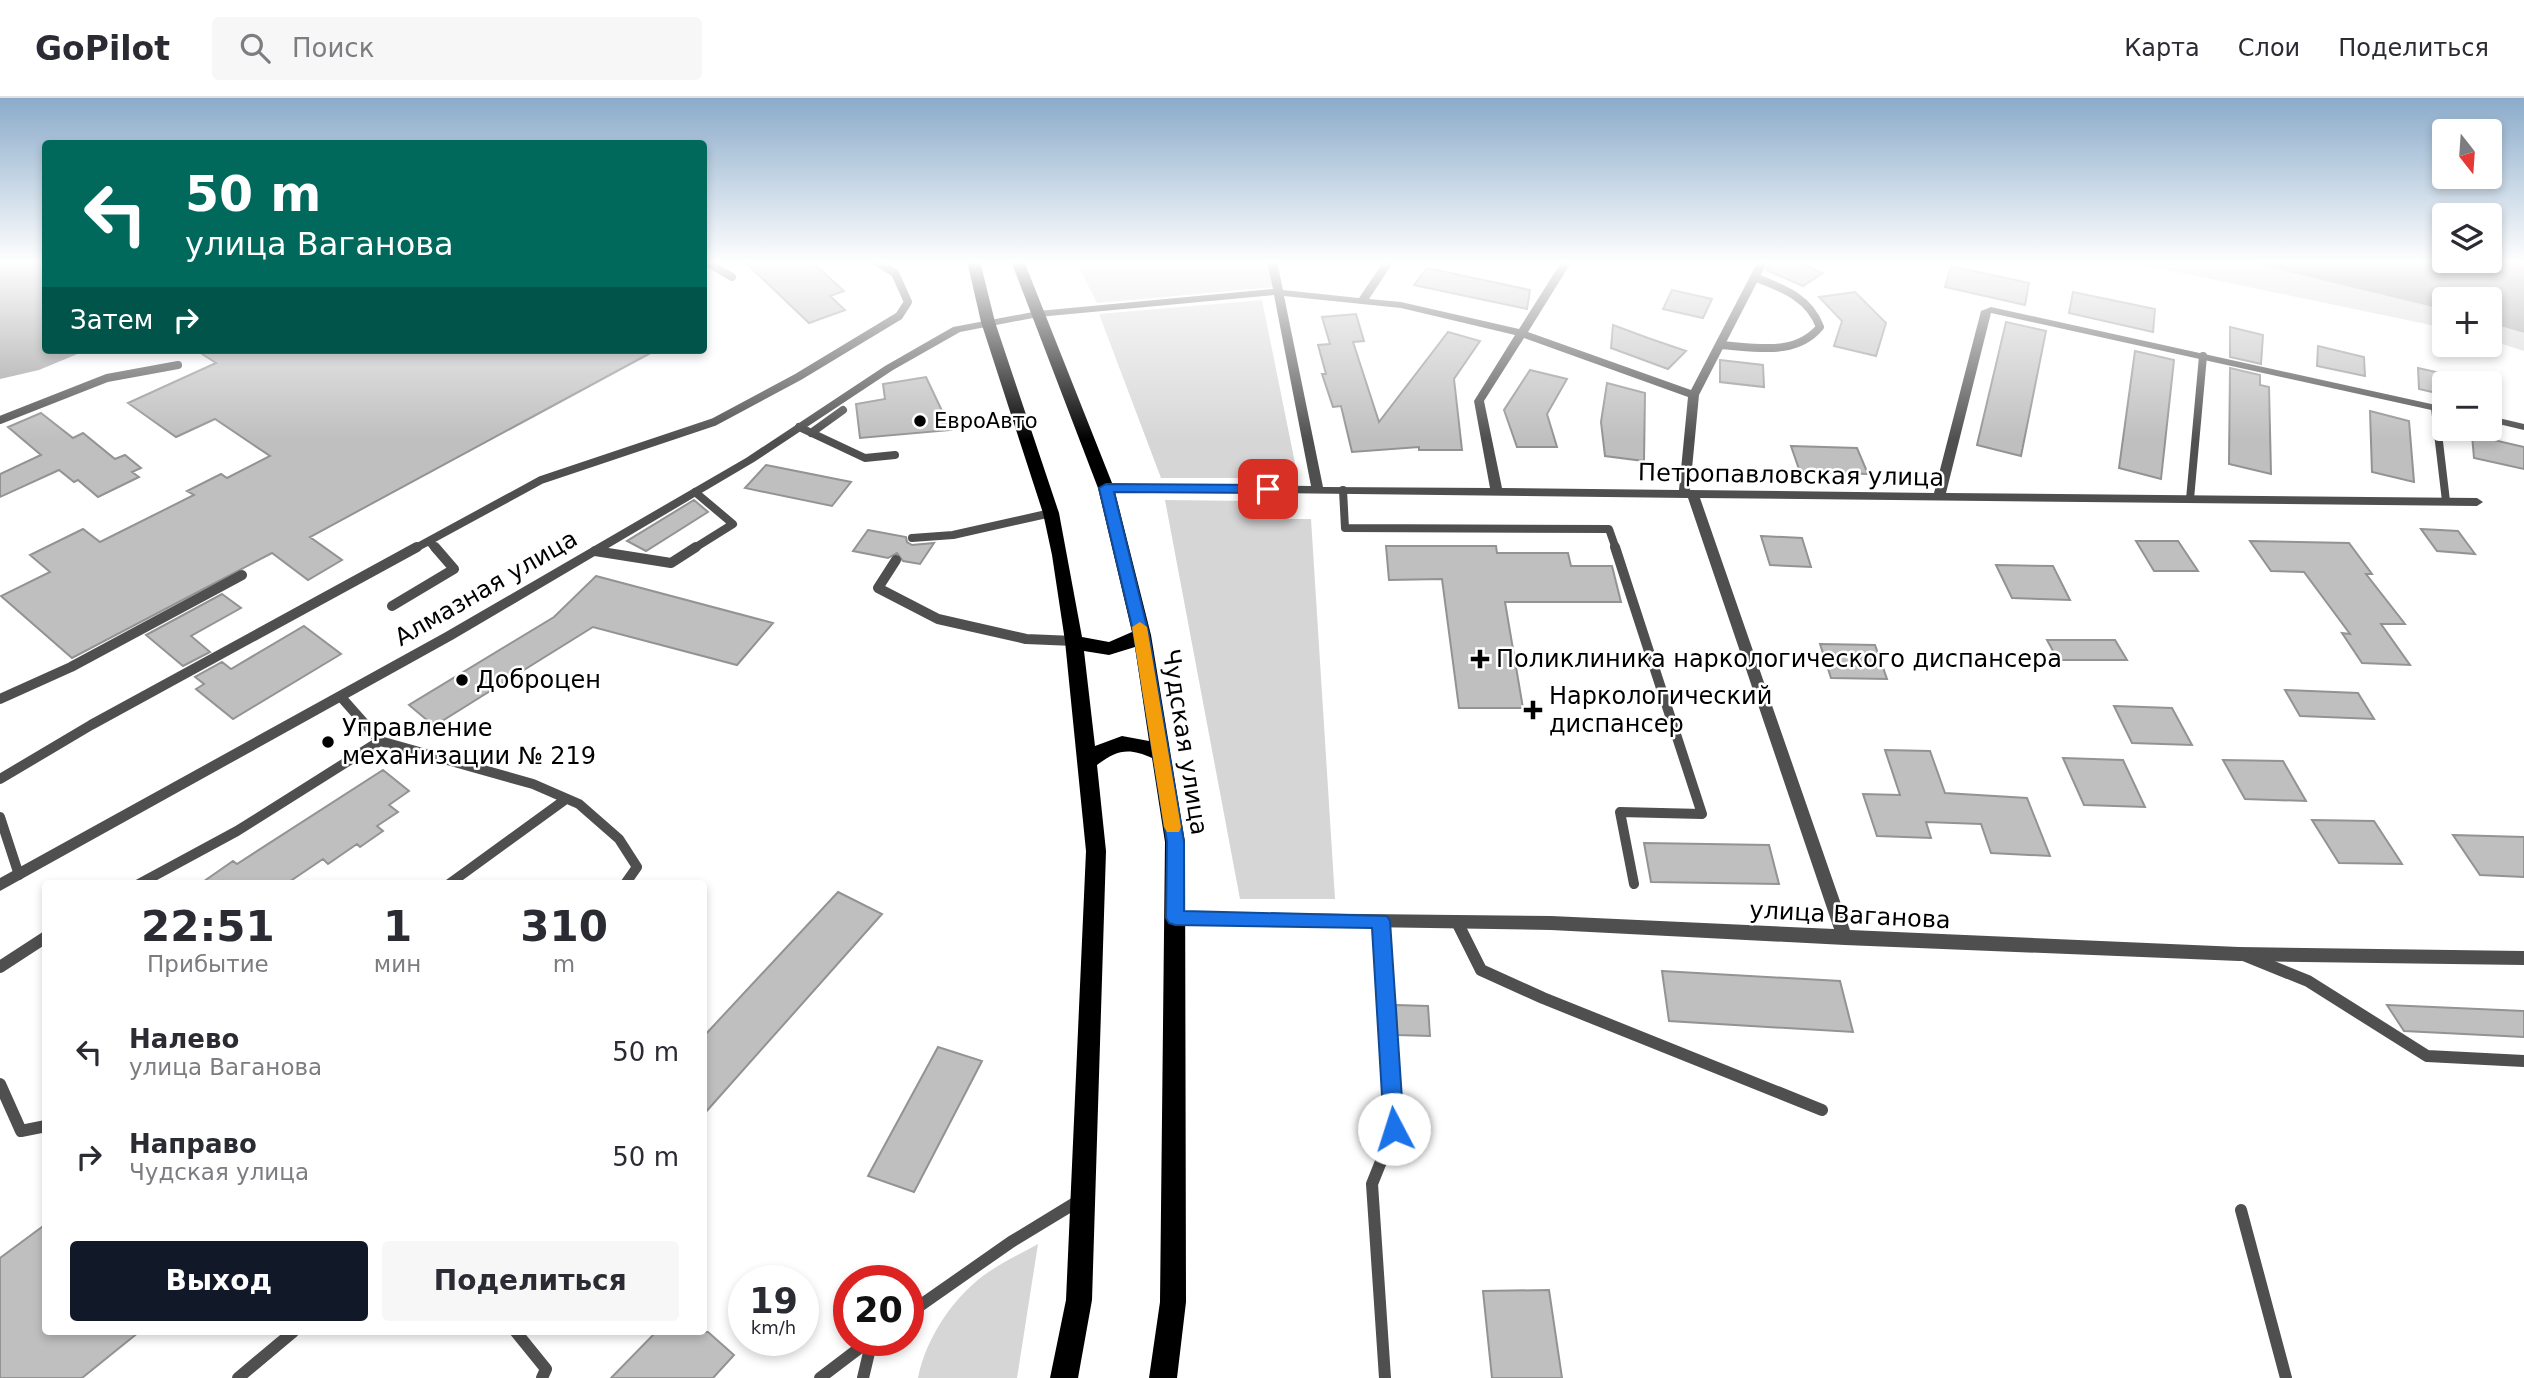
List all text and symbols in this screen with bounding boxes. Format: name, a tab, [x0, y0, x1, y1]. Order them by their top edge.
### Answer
search box	[212, 17, 702, 80]
text: GoPilot	[35, 29, 170, 68]
icon: search	[236, 29, 274, 67]
text: Поиск	[292, 33, 374, 63]
text: Карта	[2124, 34, 2200, 62]
text: Слои	[2238, 34, 2300, 62]
text: Поделиться	[2338, 34, 2489, 62]
north arrow	[2432, 119, 2502, 189]
map controls	[2432, 119, 2502, 441]
text: 50 m	[185, 166, 321, 223]
icon: left	[70, 168, 161, 259]
button: layers	[2432, 203, 2502, 273]
text: улица Ваганова	[185, 225, 454, 263]
button: +	[2432, 287, 2502, 357]
icon: right	[167, 301, 205, 339]
text: Затем	[70, 305, 153, 335]
button: −	[2432, 371, 2502, 441]
place label: ЕвроАвто	[934, 409, 1038, 433]
marker: ЕвроАвто	[912, 413, 928, 429]
street label: Петропавловская улица	[1638, 458, 1944, 492]
pin	[1238, 459, 1298, 519]
icon: arrive	[1249, 470, 1287, 508]
street label: Алмазная улица	[390, 524, 582, 652]
place label: Поликлиника наркологического диспансера	[1496, 645, 2062, 673]
street label: Чудская улица	[1156, 647, 1214, 837]
marker: Поликлиника наркологического диспансера	[1470, 649, 1490, 669]
place label: Доброцен	[476, 666, 601, 694]
marker: Доброцен	[454, 672, 470, 688]
place label: Наркологический диспансер	[1549, 682, 1772, 738]
marker: Наркологический диспансер	[1523, 700, 1543, 720]
place label: Управление механизации № 219	[342, 714, 596, 770]
marker: Управление механизации № 219	[320, 734, 336, 750]
street label: улица Ваганова	[1749, 896, 1951, 934]
text: 22:51	[141, 902, 275, 951]
text: 1	[383, 902, 412, 951]
text: 310	[520, 902, 608, 951]
text: Прибытие	[147, 951, 269, 977]
text: мин	[374, 951, 421, 977]
text: m	[553, 951, 575, 977]
text: Налево	[129, 1024, 239, 1054]
icon: left	[70, 1033, 108, 1071]
text: 50 m	[612, 1037, 679, 1067]
text: улица Ваганова	[129, 1054, 322, 1080]
position arrow	[1357, 1092, 1431, 1166]
text: Направо	[129, 1129, 257, 1159]
icon: right	[70, 1138, 108, 1176]
text: 50 m	[612, 1142, 679, 1172]
text: Чудская улица	[129, 1159, 309, 1185]
button: Выход	[70, 1241, 368, 1321]
button: Поделиться	[382, 1241, 679, 1321]
speed limit sign: 20	[833, 1265, 924, 1356]
text: 19	[749, 1281, 798, 1321]
text: km/h	[751, 1317, 796, 1338]

